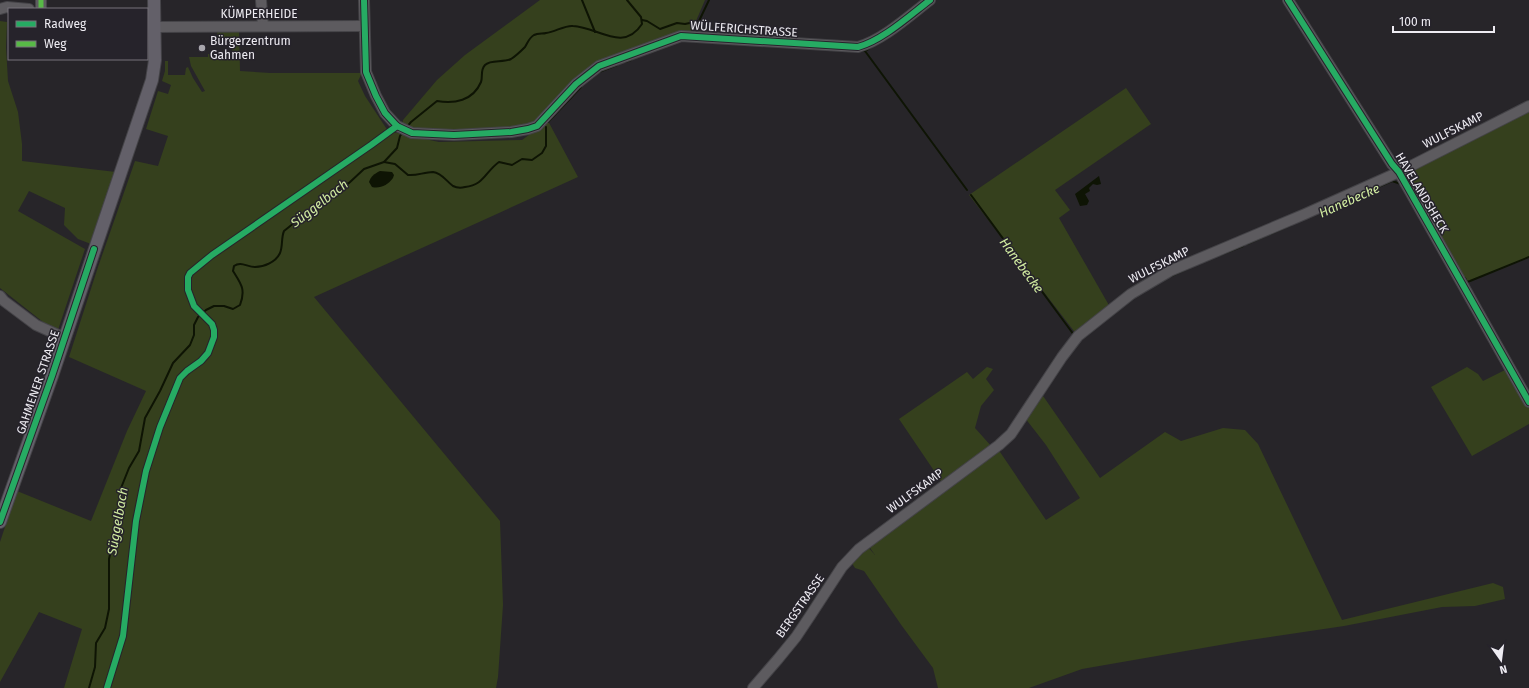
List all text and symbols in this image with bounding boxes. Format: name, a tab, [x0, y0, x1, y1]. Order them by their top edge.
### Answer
street label: KÜMPERHEIDE	[220, 5, 298, 21]
legend	[8, 8, 148, 60]
scale bar	[1393, 8, 1494, 34]
text: 100 m	[1399, 15, 1431, 29]
street label: WÜLFERICHSTRASSE	[690, 16, 798, 40]
text: Radweg	[44, 17, 87, 31]
place label: Bürgerzentrum Gahmen	[210, 34, 291, 62]
text: Weg	[44, 37, 67, 51]
marker: Bürgerzentrum Gahmen	[197, 43, 207, 53]
street label: WULFSKAMP	[1420, 109, 1486, 151]
street label: HAVELANDSHECK	[1392, 150, 1452, 237]
water label: Süggelbach	[287, 176, 351, 231]
water label: Hanebecke	[1317, 180, 1382, 220]
water label: Hanebecke	[997, 235, 1047, 296]
street label: WULFSKAMP	[1126, 244, 1192, 286]
street label: GAHMENER STRASSE	[14, 328, 62, 436]
street label: WULFSKAMP	[884, 466, 946, 516]
water label: Süggelbach	[104, 486, 131, 557]
street label: BERGSTRASSE	[773, 572, 827, 640]
north arrow	[1481, 640, 1521, 680]
text: N	[1498, 662, 1508, 676]

